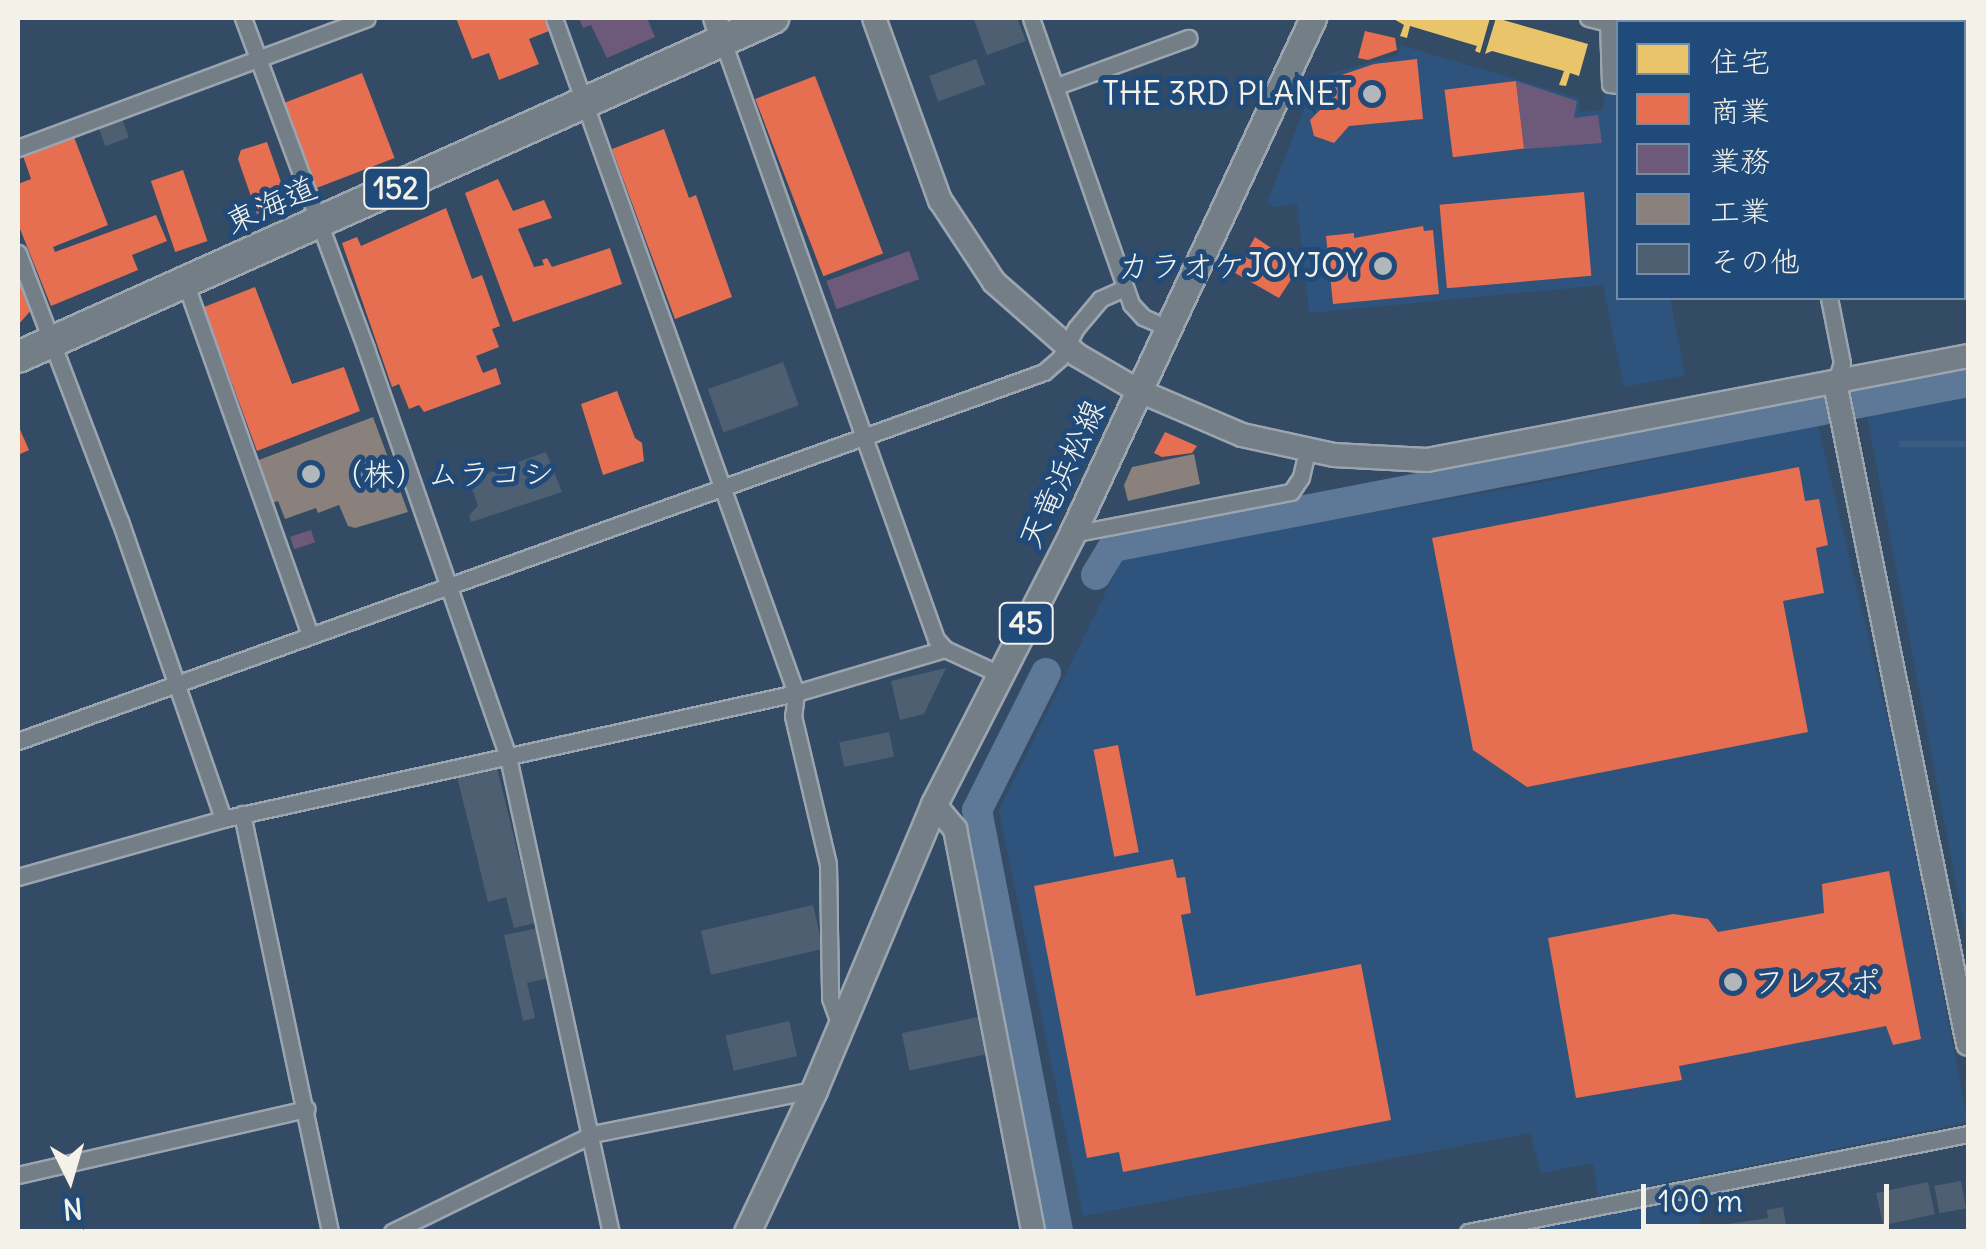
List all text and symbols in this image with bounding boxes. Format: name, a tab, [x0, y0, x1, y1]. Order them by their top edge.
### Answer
legend	[1616, 20, 1966, 300]
text: 住宅	[1710, 42, 1770, 80]
place label: THE 3RD PLANET	[1102, 75, 1352, 113]
marker: THE 3RD PLANET	[1361, 83, 1383, 105]
text: 商業	[1710, 92, 1770, 130]
text: 業務	[1710, 142, 1770, 180]
road number: 152	[361, 163, 431, 213]
street label: 東海道	[219, 168, 323, 242]
text: 工業	[1710, 192, 1770, 230]
text: その他	[1710, 242, 1800, 280]
place label: カラオケJOYJOY	[1118, 247, 1363, 285]
marker: カラオケJOYJOY	[1372, 255, 1394, 277]
street label: 天竜浜松線	[1011, 393, 1113, 555]
place label: （株）ムラコシ	[331, 455, 555, 493]
marker: （株）ムラコシ	[300, 463, 322, 485]
road number: 45	[998, 598, 1054, 648]
place label: フレスポ	[1753, 963, 1881, 1001]
marker: フレスポ	[1722, 971, 1744, 993]
north arrow	[20, 1129, 120, 1229]
scale bar	[1646, 1164, 1894, 1226]
text: 100 m	[1658, 1182, 1743, 1220]
text: N	[61, 1190, 84, 1228]

